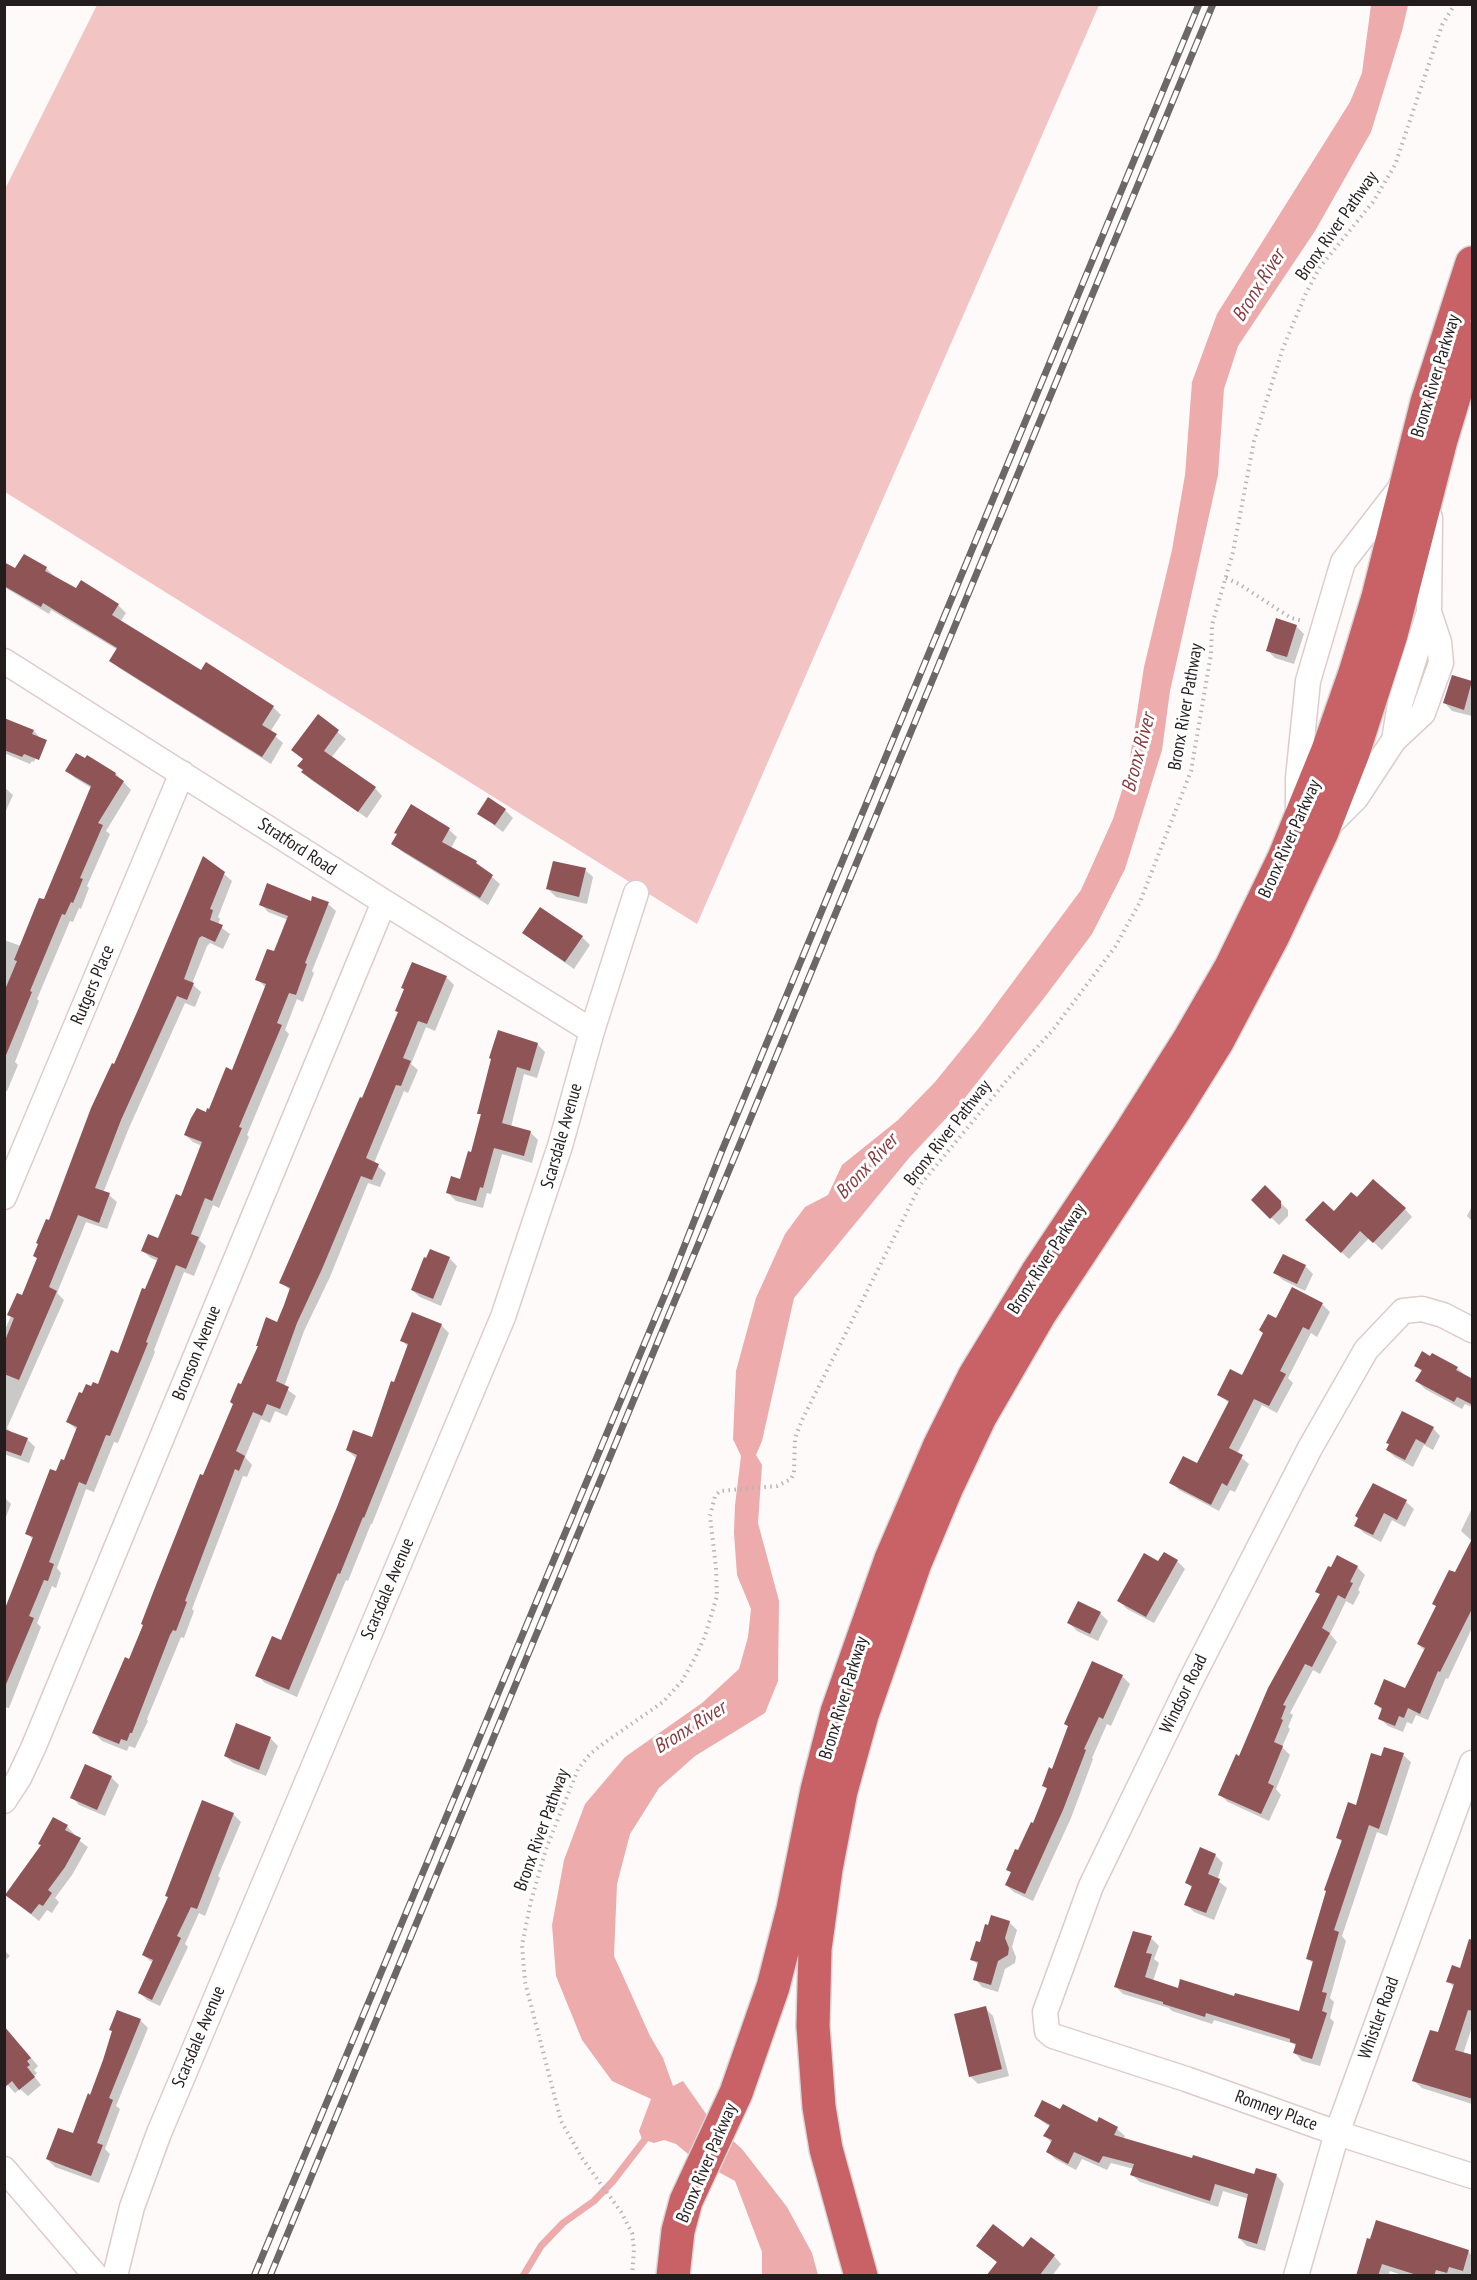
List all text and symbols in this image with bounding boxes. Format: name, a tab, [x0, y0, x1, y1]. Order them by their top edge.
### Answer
street label: Bronx River Pathway	[1291, 167, 1383, 285]
water label: Bronx River	[1228, 246, 1290, 326]
street label: Bronx River Parkway	[1407, 312, 1465, 440]
street label: Bronx River Pathway	[1164, 642, 1208, 772]
water label: Bronx River	[1117, 711, 1161, 795]
street label: Bronx River Parkway	[1254, 776, 1326, 902]
street label: Stratford Road	[254, 814, 340, 880]
street label: Rutgers Place	[67, 942, 119, 1028]
street label: Bronx River Pathway	[900, 1076, 996, 1190]
street label: Scarsdale Avenue	[537, 1081, 587, 1191]
water label: Bronx River	[831, 1129, 903, 1205]
street label: Bronx River Parkway	[1003, 1200, 1091, 1318]
street label: Bronson Avenue	[168, 1303, 226, 1403]
street label: Scarsdale Avenue	[357, 1535, 419, 1643]
street label: Bronx River Parkway	[815, 1634, 873, 1762]
street label: Windsor Road	[1156, 1651, 1212, 1737]
water label: Bronx River	[650, 1697, 730, 1759]
street label: Bronx River Pathway	[510, 1766, 574, 1894]
street label: Whistler Road	[1354, 1974, 1404, 2062]
street label: Scarsdale Avenue	[168, 1983, 230, 2091]
street label: Romney Place	[1232, 2086, 1320, 2136]
street label: Bronx River Parkway	[672, 2100, 742, 2226]

